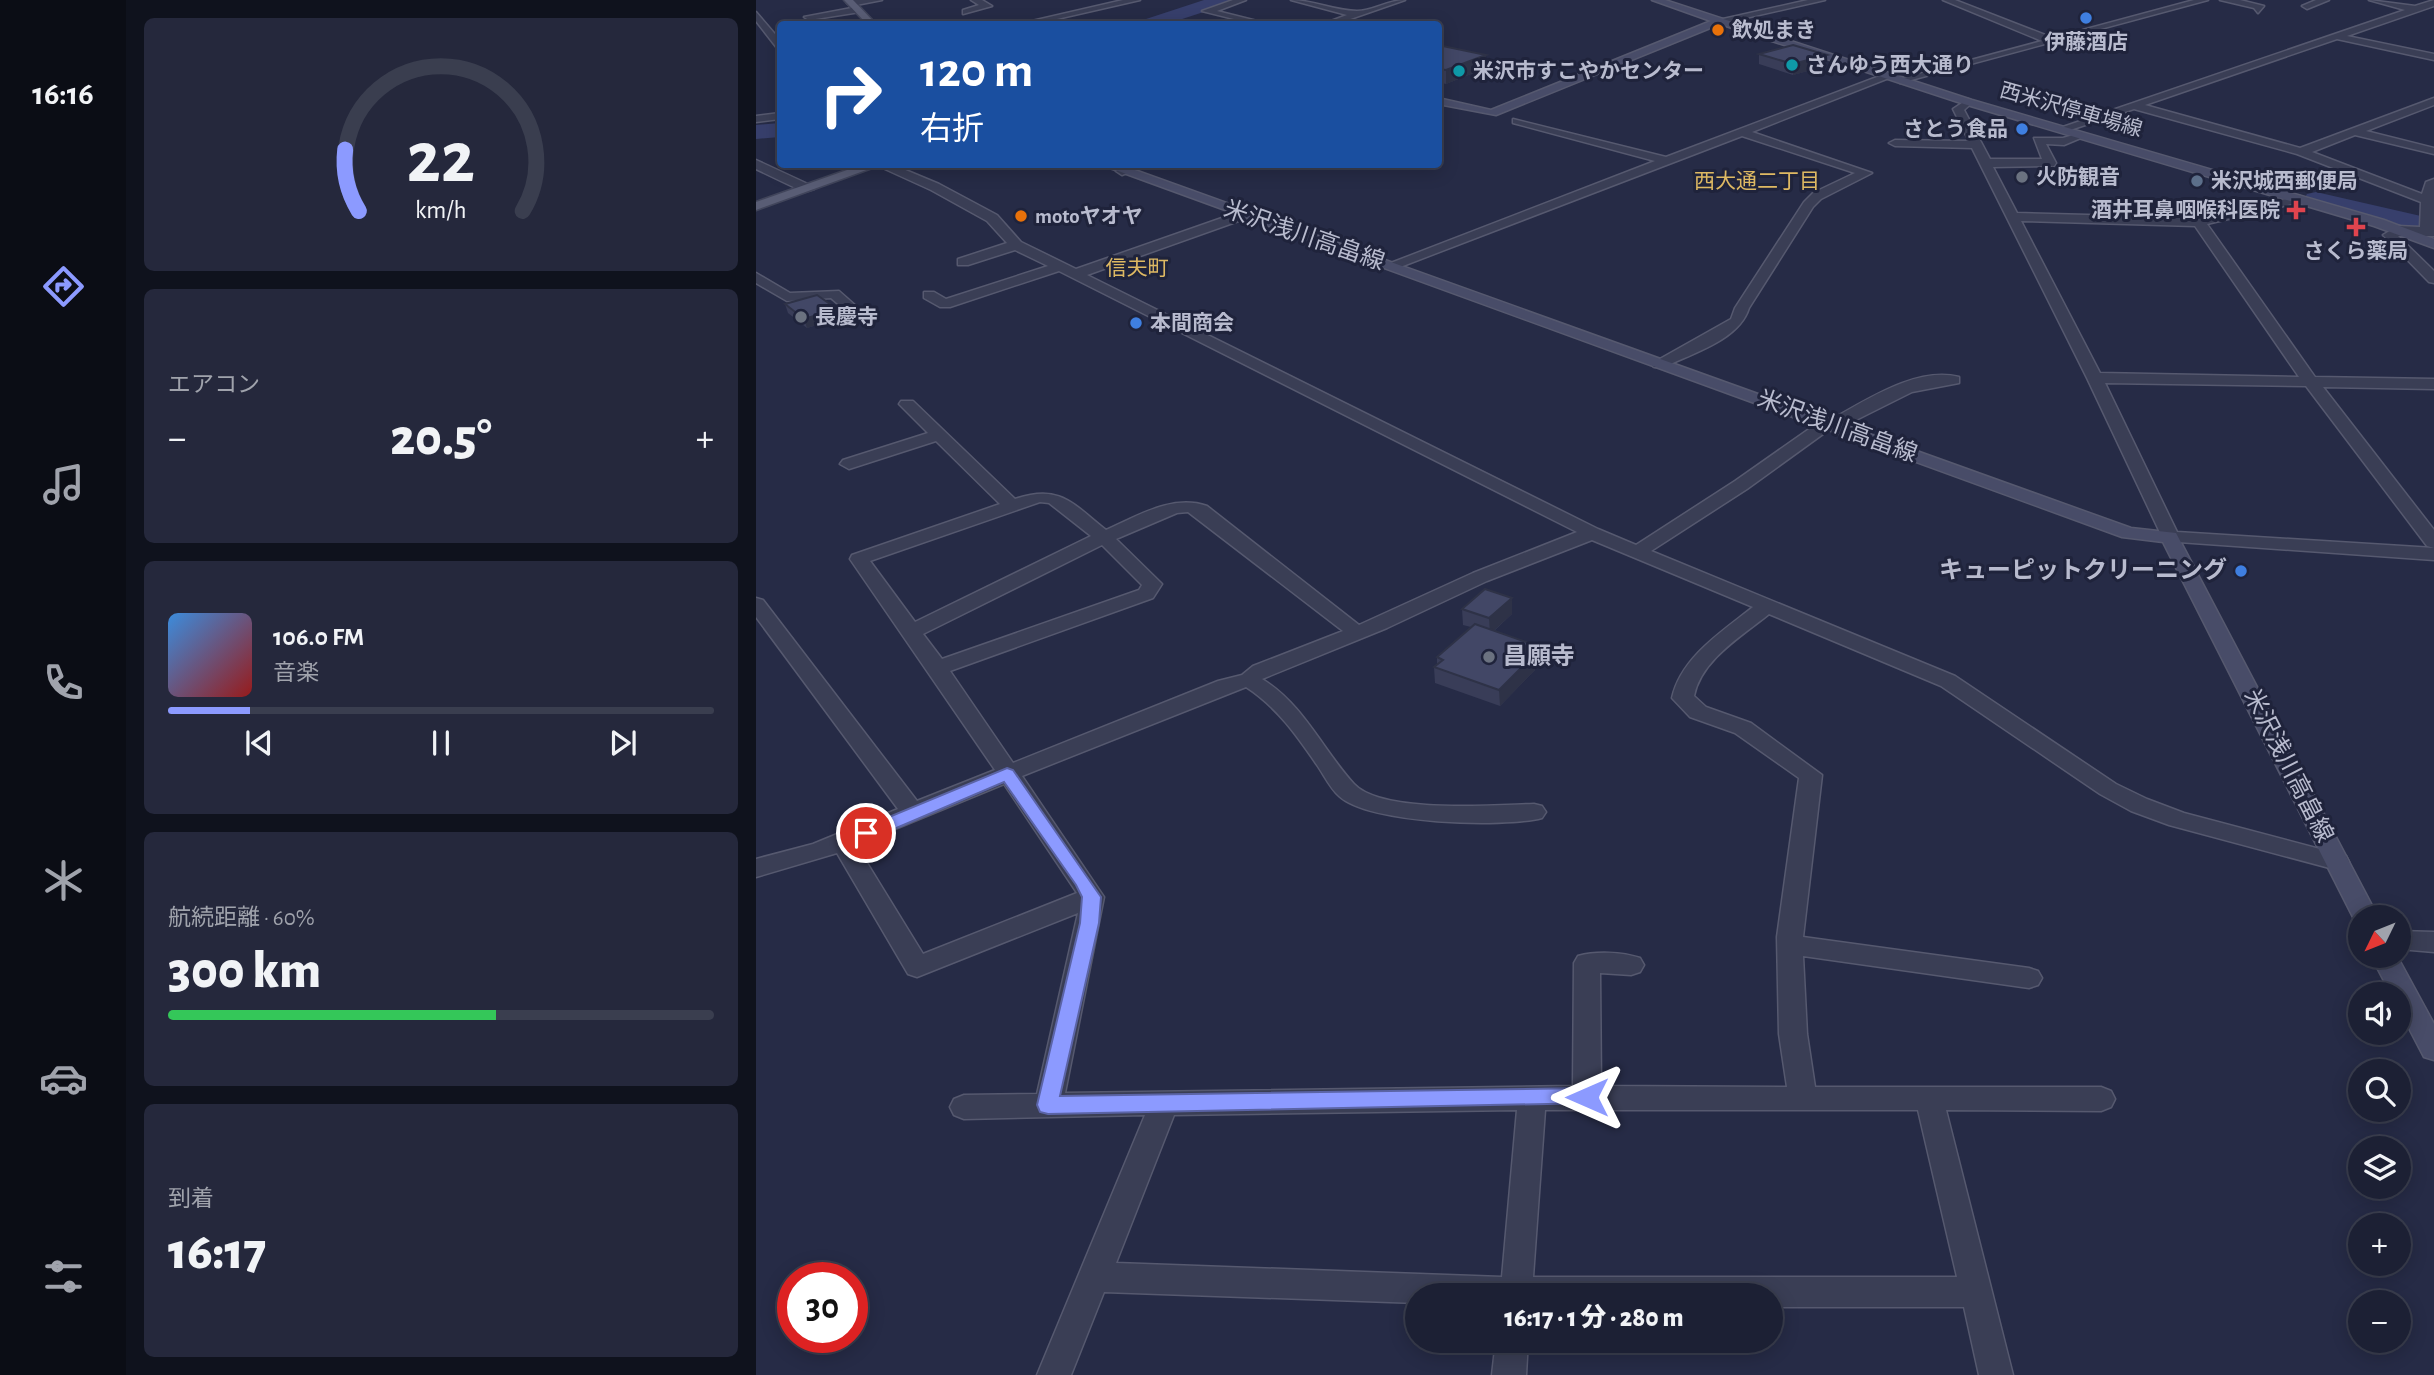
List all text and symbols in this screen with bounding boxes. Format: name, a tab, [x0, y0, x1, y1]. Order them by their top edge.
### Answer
marker: 伊藤酒店	[2078, 10, 2094, 26]
place label: 飲処まき	[1732, 19, 1816, 41]
marker: 飲処まき	[1710, 22, 1726, 38]
place label: 伊藤酒店	[2044, 31, 2128, 53]
text: 120 m	[920, 47, 1033, 96]
icon: right	[805, 49, 896, 140]
place label: さんゆう西大通り	[1806, 54, 1974, 76]
marker: さんゆう西大通り	[1784, 57, 1800, 73]
place label: 米沢市すこやかセンター	[1473, 60, 1704, 82]
marker: 米沢市すこやかセンター	[1451, 63, 1467, 79]
text: 16:16	[32, 78, 94, 110]
street label: 西米沢停車場線	[1997, 79, 2145, 140]
text: 右折	[920, 113, 984, 145]
place label: さとう食品	[1903, 118, 2008, 140]
marker: さとう食品	[2014, 121, 2030, 137]
text: 22	[407, 123, 475, 196]
place label: 火防観音	[2036, 166, 2120, 188]
marker: 火防観音	[2014, 169, 2030, 185]
place label: 米沢城西郵便局	[2211, 169, 2358, 192]
district label: 西大通二丁目	[1694, 170, 1820, 192]
marker: 米沢城西郵便局	[2189, 173, 2205, 189]
street label: 米沢浅川高畠線	[1221, 195, 1388, 275]
text: km/h	[415, 198, 467, 223]
place label: 酒井耳鼻咽喉科医院	[2091, 198, 2280, 221]
marker: 酒井耳鼻咽喉科医院	[2286, 200, 2306, 220]
place label: motoヤオヤ	[1035, 205, 1143, 227]
marker: motoヤオヤ	[1013, 208, 1029, 224]
marker: さくら薬局	[2348, 219, 2364, 235]
place label: さくら薬局	[2304, 240, 2409, 262]
district label: 信夫町	[1106, 257, 1169, 279]
icon: directions	[39, 262, 88, 311]
place label: 長慶寺	[815, 306, 878, 328]
marker: 長慶寺	[793, 309, 809, 325]
place label: 本間商会	[1150, 312, 1234, 334]
marker: 本間商会	[1128, 315, 1144, 331]
text: エアコン	[168, 374, 260, 397]
street label: 米沢浅川高畠線	[1754, 385, 1921, 467]
text: 20.5°	[390, 412, 492, 464]
text: −	[168, 420, 186, 458]
text: +	[696, 420, 714, 458]
icon: music	[39, 460, 88, 509]
place label: キューピットクリーニング	[1939, 557, 2227, 583]
marker: キューピットクリーニング	[2233, 563, 2249, 579]
text: 106.0 FM	[273, 624, 364, 650]
place label: 昌願寺	[1503, 643, 1575, 669]
marker: 昌願寺	[1481, 649, 1497, 665]
icon: phone	[39, 658, 88, 707]
text: 音楽	[273, 662, 319, 685]
street label: 米沢浅川高畠線	[2239, 685, 2339, 846]
icon: previous	[240, 724, 278, 762]
icon: pause	[422, 724, 460, 762]
icon: next	[604, 724, 642, 762]
pin	[836, 803, 896, 863]
icon: arrive	[847, 814, 885, 852]
icon: climate	[39, 856, 88, 905]
north arrow	[2348, 905, 2412, 968]
map controls	[2348, 905, 2411, 1353]
text: 航続距離 · 60%	[168, 907, 315, 930]
text: 300 km	[168, 945, 321, 997]
button: sound	[2348, 982, 2411, 1045]
icon: car	[39, 1054, 88, 1103]
button: search	[2348, 1059, 2411, 1122]
position arrow	[1550, 1060, 1624, 1134]
button: layers	[2348, 1136, 2411, 1199]
text: 到着	[168, 1188, 214, 1211]
button: +	[2348, 1213, 2411, 1276]
text: 16:17	[168, 1226, 266, 1278]
icon: filters	[39, 1252, 88, 1301]
speed limit sign: 30	[777, 1262, 868, 1353]
button: −	[2348, 1290, 2411, 1353]
text: 16:17 · 1 分 · 280 m	[1504, 1305, 1684, 1331]

